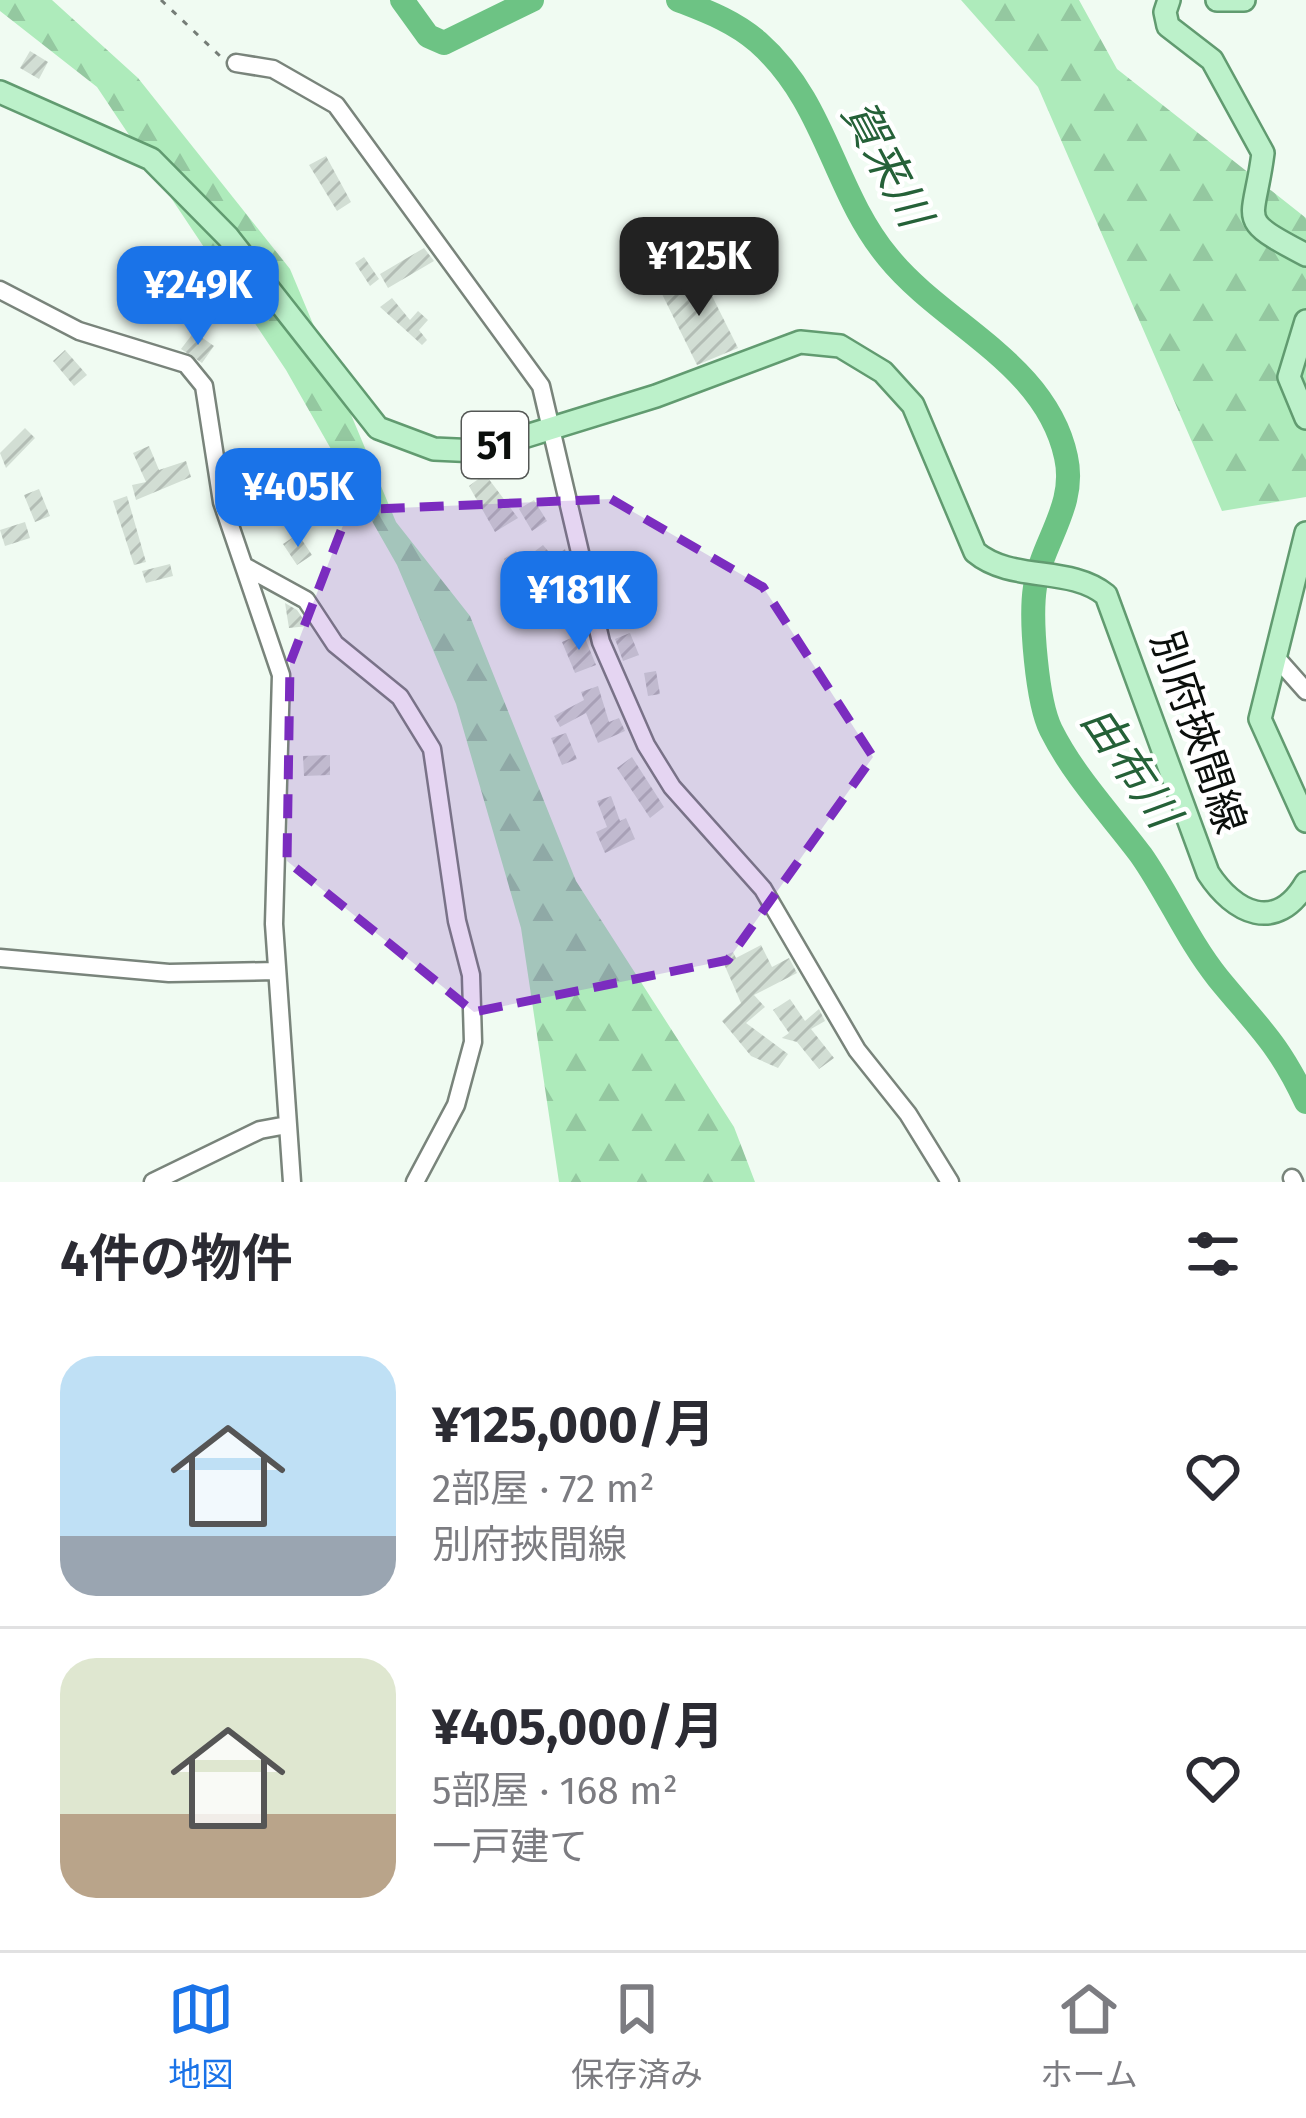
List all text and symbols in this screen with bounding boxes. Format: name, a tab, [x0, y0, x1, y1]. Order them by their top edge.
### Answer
water label: 賀来川	[831, 91, 944, 239]
pin: ¥125K	[615, 217, 783, 319]
text: ¥125K	[647, 233, 751, 279]
pin: ¥249K	[114, 246, 282, 348]
text: ¥249K	[144, 262, 252, 308]
road number: 51	[462, 412, 528, 478]
pin: ¥405K	[214, 448, 382, 550]
text: ¥405K	[242, 464, 354, 510]
pin: ¥181K	[495, 551, 663, 653]
text: ¥181K	[527, 567, 631, 613]
street label: 別府挾間線	[1140, 625, 1256, 840]
water label: 由布川	[1070, 695, 1193, 841]
icon: filters	[1180, 1221, 1246, 1287]
text: 4件の物件	[60, 1228, 293, 1290]
text: ¥125,000/月	[432, 1394, 715, 1456]
icon: home	[156, 1404, 300, 1548]
icon: heart	[1180, 1443, 1246, 1509]
text: 2部屋 · 72 m²	[432, 1466, 655, 1512]
text: 別府挾間線	[432, 1522, 627, 1568]
text: ¥405,000/月	[432, 1696, 725, 1758]
icon: home	[156, 1706, 300, 1850]
icon: heart	[1180, 1745, 1246, 1811]
text: 5部屋 · 168 m²	[432, 1768, 678, 1814]
text: 一戸建て	[432, 1824, 588, 1870]
tab: 地図	[168, 1976, 234, 2096]
tab: 保存済み	[571, 1976, 703, 2096]
tab: ホーム	[1040, 1976, 1138, 2096]

